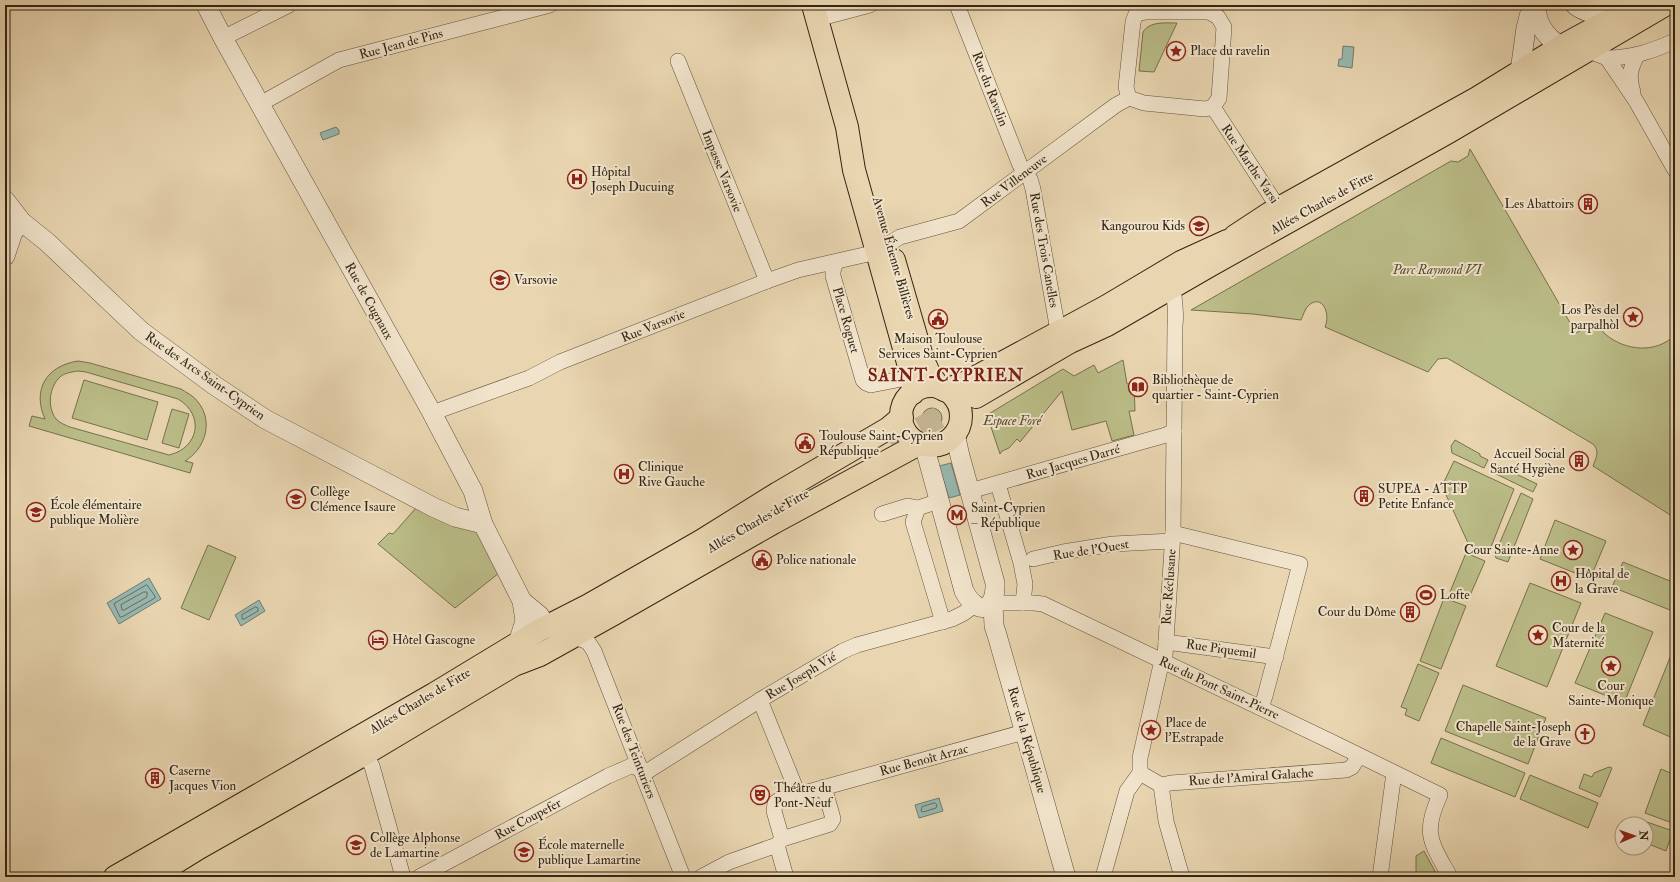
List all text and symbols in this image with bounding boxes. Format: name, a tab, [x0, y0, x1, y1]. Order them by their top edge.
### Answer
street label: Rue Jean de Pins	[357, 25, 445, 63]
place icon: Place du ravelin	[1165, 40, 1187, 62]
place label: Place du ravelin	[1190, 43, 1270, 59]
street label: Rue du Ravelin	[968, 49, 1012, 129]
street label: Rue Marthe Varsi	[1218, 121, 1283, 207]
street label: Impasse Varsovie	[697, 127, 746, 216]
street label: Rue Villeneuve	[978, 151, 1051, 211]
place label: Hôpital Joseph Ducuing	[590, 164, 675, 196]
hospital icon: Hôpital Joseph Ducuing	[566, 168, 588, 190]
street label: Allées Charles de Fitte	[1267, 168, 1377, 238]
street label: Rue des Trois Canelles	[1026, 191, 1062, 309]
building icon: Les Abattoirs	[1577, 193, 1599, 215]
street label: Avenue Étienne Billières	[869, 194, 920, 322]
place label: Les Abattoirs	[1505, 196, 1575, 212]
school or university icon: Kangourou Kids	[1188, 215, 1210, 237]
place label: Kangourou Kids	[1101, 218, 1186, 234]
street label: Rue de Cugnaux	[341, 260, 397, 343]
park label: Parc Raymond VI	[1392, 262, 1483, 278]
school or university icon: Varsovie	[489, 269, 511, 291]
place label: Varsovie	[514, 272, 558, 288]
street label: Place Roguet	[829, 285, 863, 355]
place label: Los Pès del parpalhòl	[1561, 302, 1620, 334]
street label: Rue Varsovie	[619, 306, 688, 346]
place icon: Los Pès del parpalhòl	[1622, 306, 1644, 328]
public building icon: Maison Toulouse Services Saint-Cyprien	[927, 308, 949, 330]
street label: Rue des Arcs Saint-Cyprien	[141, 328, 268, 425]
place label: Maison Toulouse Services Saint-Cyprien	[879, 331, 998, 363]
district label: SAINT-CYPRIEN	[868, 365, 1024, 386]
place label: Bibliothèque de quartier - Saint-Cyprien	[1152, 372, 1279, 404]
library icon: Bibliothèque de quartier - Saint-Cyprien	[1127, 376, 1149, 398]
park label: Espace Foré	[982, 413, 1044, 429]
place label: Toulouse Saint-Cyprien République	[819, 428, 944, 460]
public building icon: Toulouse Saint-Cyprien République	[794, 432, 816, 454]
street label: Rue Jacques Darré	[1024, 441, 1122, 483]
place label: Accueil Social Santé Hygiène	[1490, 446, 1566, 478]
building icon: Accueil Social Santé Hygiène	[1568, 450, 1590, 472]
place label: Clinique Rive Gauche	[638, 459, 705, 490]
hospital icon: Clinique Rive Gauche	[613, 463, 635, 485]
place label: SUPEA - ATTP Petite Enfance	[1378, 481, 1468, 512]
place label: Collège Clémence Isaure	[310, 484, 396, 515]
street label: Allées Charles de Fitte	[703, 485, 812, 557]
building icon: SUPEA - ATTP Petite Enfance	[1353, 485, 1375, 507]
school or university icon: Collège Clémence Isaure	[285, 488, 307, 510]
place label: École élémentaire publique Molière	[49, 496, 142, 529]
place label: Saint-Cyprien – République	[971, 500, 1046, 532]
school or university icon: École élémentaire publique Molière	[25, 501, 47, 523]
metro station icon: Saint-Cyprien – République	[946, 504, 968, 526]
street label: Rue de l'Ouest	[1052, 536, 1130, 564]
place icon: Cour Sainte-Anne	[1562, 539, 1584, 561]
place label: Cour Sainte-Anne	[1464, 542, 1560, 558]
street label: Rue Réclusane	[1158, 548, 1180, 625]
public building icon: Police nationale	[751, 549, 773, 571]
place label: Police nationale	[776, 552, 857, 568]
place label: Hôpital de la Grave	[1575, 566, 1630, 597]
hospital icon: Hôpital de la Grave	[1550, 570, 1572, 592]
sports icon: Lofte	[1415, 584, 1437, 606]
place label: Lofte	[1440, 587, 1470, 603]
building icon: Cour du Dôme	[1399, 601, 1421, 623]
place label: Cour du Dôme	[1318, 604, 1397, 620]
place label: Cour de la Maternité	[1552, 620, 1606, 651]
place icon: Cour de la Maternité	[1527, 624, 1549, 646]
hotel icon: Hôtel Gascogne	[367, 629, 389, 651]
place label: Hôtel Gascogne	[392, 632, 476, 648]
street label: Rue Piquemil	[1185, 636, 1258, 662]
street label: Rue Joseph Vié	[763, 648, 840, 704]
street label: Rue du Pont Saint-Pierre	[1156, 653, 1282, 723]
place icon: Cour Sainte-Monique	[1600, 655, 1622, 677]
street label: Allées Charles de Fitte	[366, 664, 474, 738]
place label: Cour Sainte-Monique	[1568, 678, 1654, 709]
street label: Rue de la République	[1003, 685, 1050, 796]
street label: Rue des Teinturiers	[609, 701, 660, 801]
place label: Place de l'Estrapade	[1165, 715, 1224, 747]
place icon: Place de l'Estrapade	[1140, 719, 1162, 741]
place label: Chapelle Saint-Joseph de la Grave	[1456, 719, 1572, 750]
church icon: Chapelle Saint-Joseph de la Grave	[1574, 723, 1596, 745]
street label: Rue Benoît Arzac	[878, 740, 970, 780]
place label: Caserne Jacques Vion	[168, 763, 236, 794]
street label: Rue de l'Amiral Galache	[1188, 765, 1315, 789]
building icon: Caserne Jacques Vion	[144, 767, 166, 789]
place label: Théâtre du Pont-Neuf	[774, 780, 833, 811]
theatre icon: Théâtre du Pont-Neuf	[749, 784, 771, 806]
street label: Rue Coupefer	[492, 795, 565, 844]
north arrow	[1614, 816, 1654, 856]
place label: Collège Alphonse de Lamartine	[370, 830, 461, 861]
text: N	[1637, 830, 1650, 842]
school or university icon: Collège Alphonse de Lamartine	[345, 834, 367, 856]
place label: École maternelle publique Lamartine	[537, 836, 641, 869]
school or university icon: École maternelle publique Lamartine	[513, 841, 535, 863]

